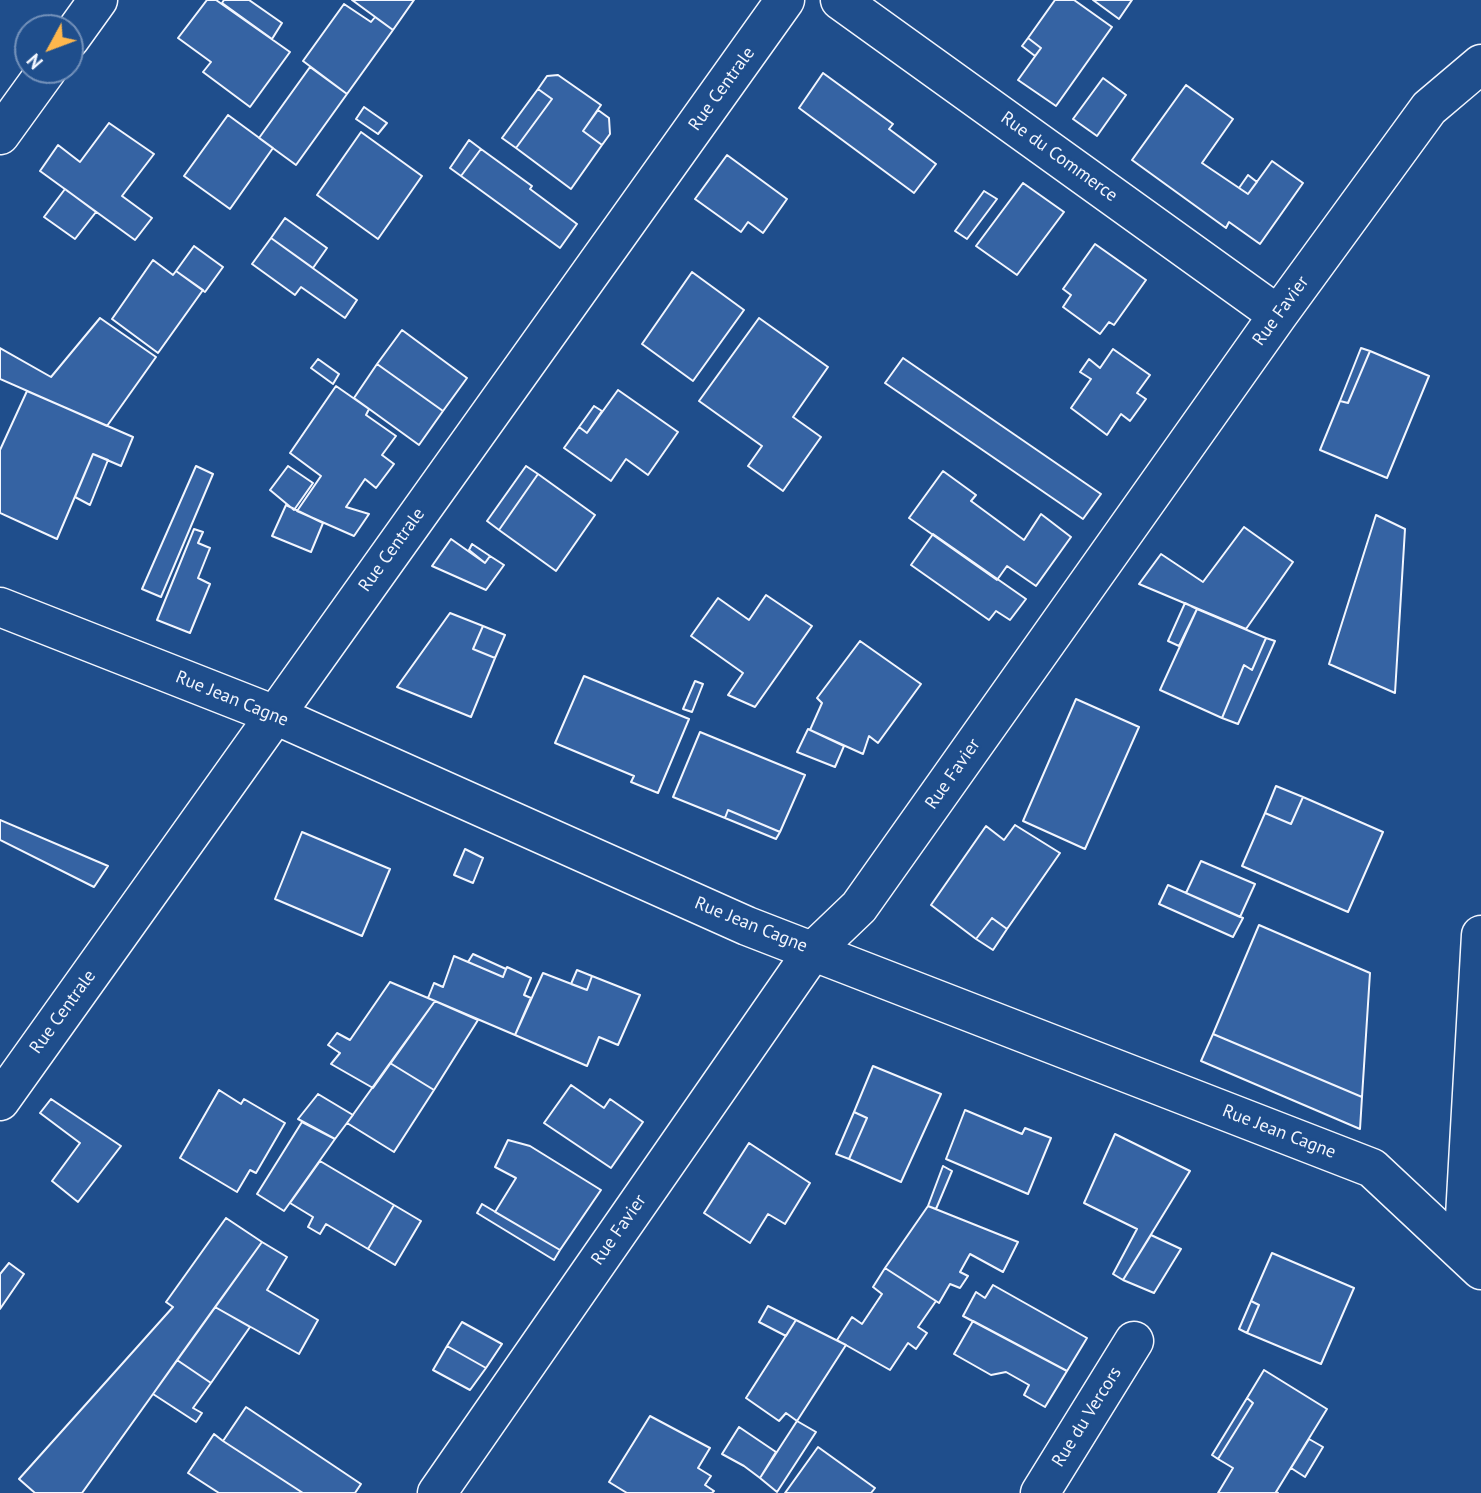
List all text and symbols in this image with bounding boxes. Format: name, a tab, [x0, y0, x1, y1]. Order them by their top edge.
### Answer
north arrow	[14, 14, 84, 84]
street label: Rue Centrale	[684, 43, 760, 135]
text: N	[22, 49, 48, 74]
street label: Rue du Commerce	[996, 107, 1122, 207]
street label: Rue Favier	[1248, 272, 1314, 350]
street label: Rue Centrale	[354, 504, 430, 596]
street label: Rue Jean Cagne	[172, 667, 292, 731]
street label: Rue Favier	[921, 735, 985, 813]
street label: Rue Jean Cagne	[691, 893, 811, 957]
street label: Rue Centrale	[25, 966, 101, 1058]
street label: Rue Jean Cagne	[1219, 1100, 1339, 1164]
street label: Rue Favier	[587, 1191, 651, 1269]
street label: Rue du Vercors	[1048, 1363, 1126, 1471]

